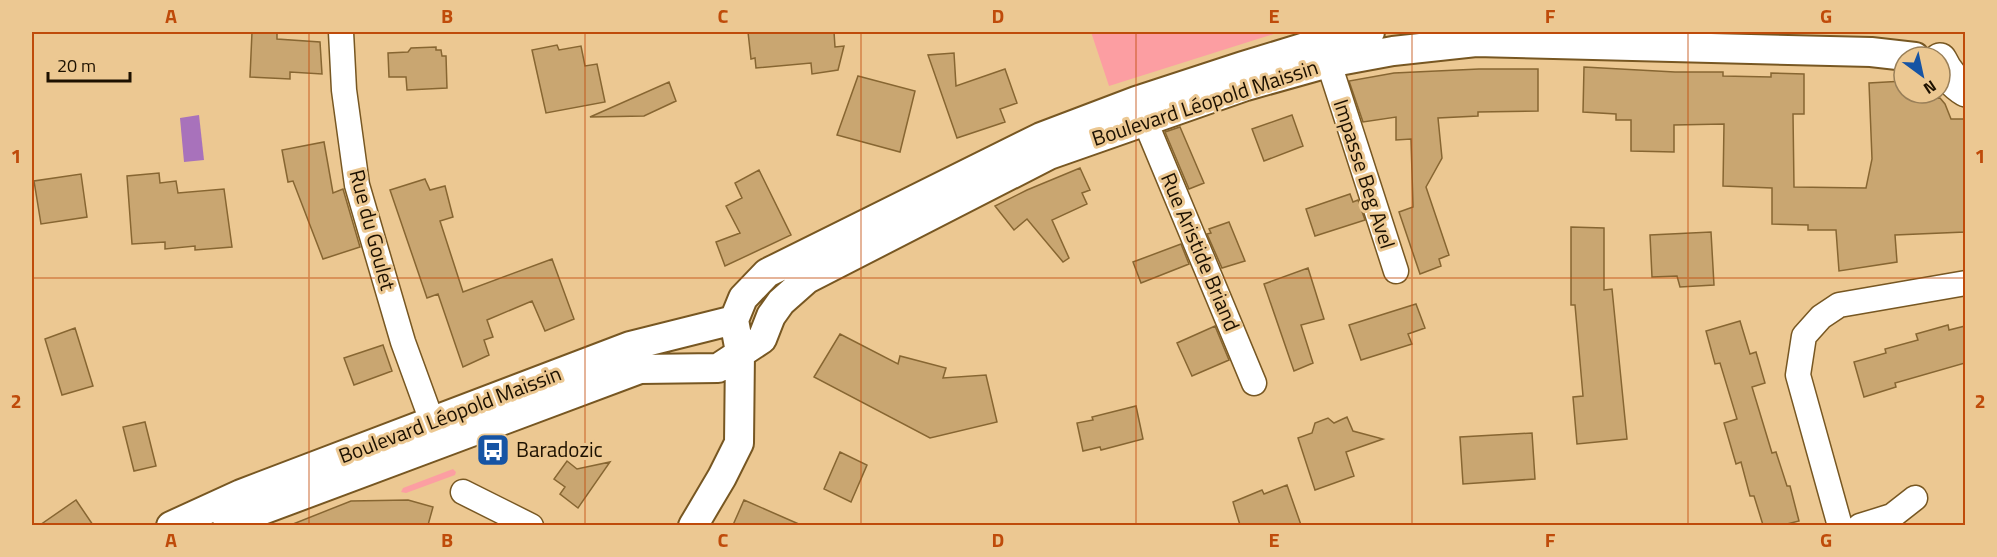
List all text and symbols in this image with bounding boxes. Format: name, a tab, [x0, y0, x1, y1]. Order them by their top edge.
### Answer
text: A	[165, 0, 177, 31]
text: B	[441, 0, 453, 31]
text: C	[718, 0, 729, 31]
text: D	[992, 0, 1004, 31]
text: E	[1268, 0, 1280, 31]
text: F	[1545, 0, 1556, 31]
text: G	[1820, 0, 1832, 31]
scale bar	[48, 45, 130, 83]
north arrow	[1892, 45, 1952, 105]
street label: Boulevard Léopold Maissin	[1087, 50, 1322, 154]
text: 20 m	[57, 52, 96, 79]
text: N	[1919, 74, 1941, 101]
street label: Impasse Beg Avel	[1326, 95, 1404, 253]
text: 1	[10, 140, 22, 171]
text: 1	[1974, 140, 1986, 171]
street label: Rue du Goulet	[341, 166, 405, 294]
street label: Rue Aristide Briand	[1153, 167, 1249, 336]
street label: Boulevard Léopold Maissin	[334, 357, 566, 471]
text: 2	[10, 385, 22, 416]
text: 2	[1974, 385, 1986, 416]
bus stop icon: Baradozic	[475, 432, 511, 468]
place label: Baradozic	[516, 433, 603, 465]
text: A	[165, 524, 177, 555]
text: B	[441, 524, 453, 555]
text: C	[718, 524, 729, 555]
text: D	[992, 524, 1004, 555]
text: E	[1268, 524, 1280, 555]
text: F	[1545, 524, 1556, 555]
text: G	[1820, 524, 1832, 555]

